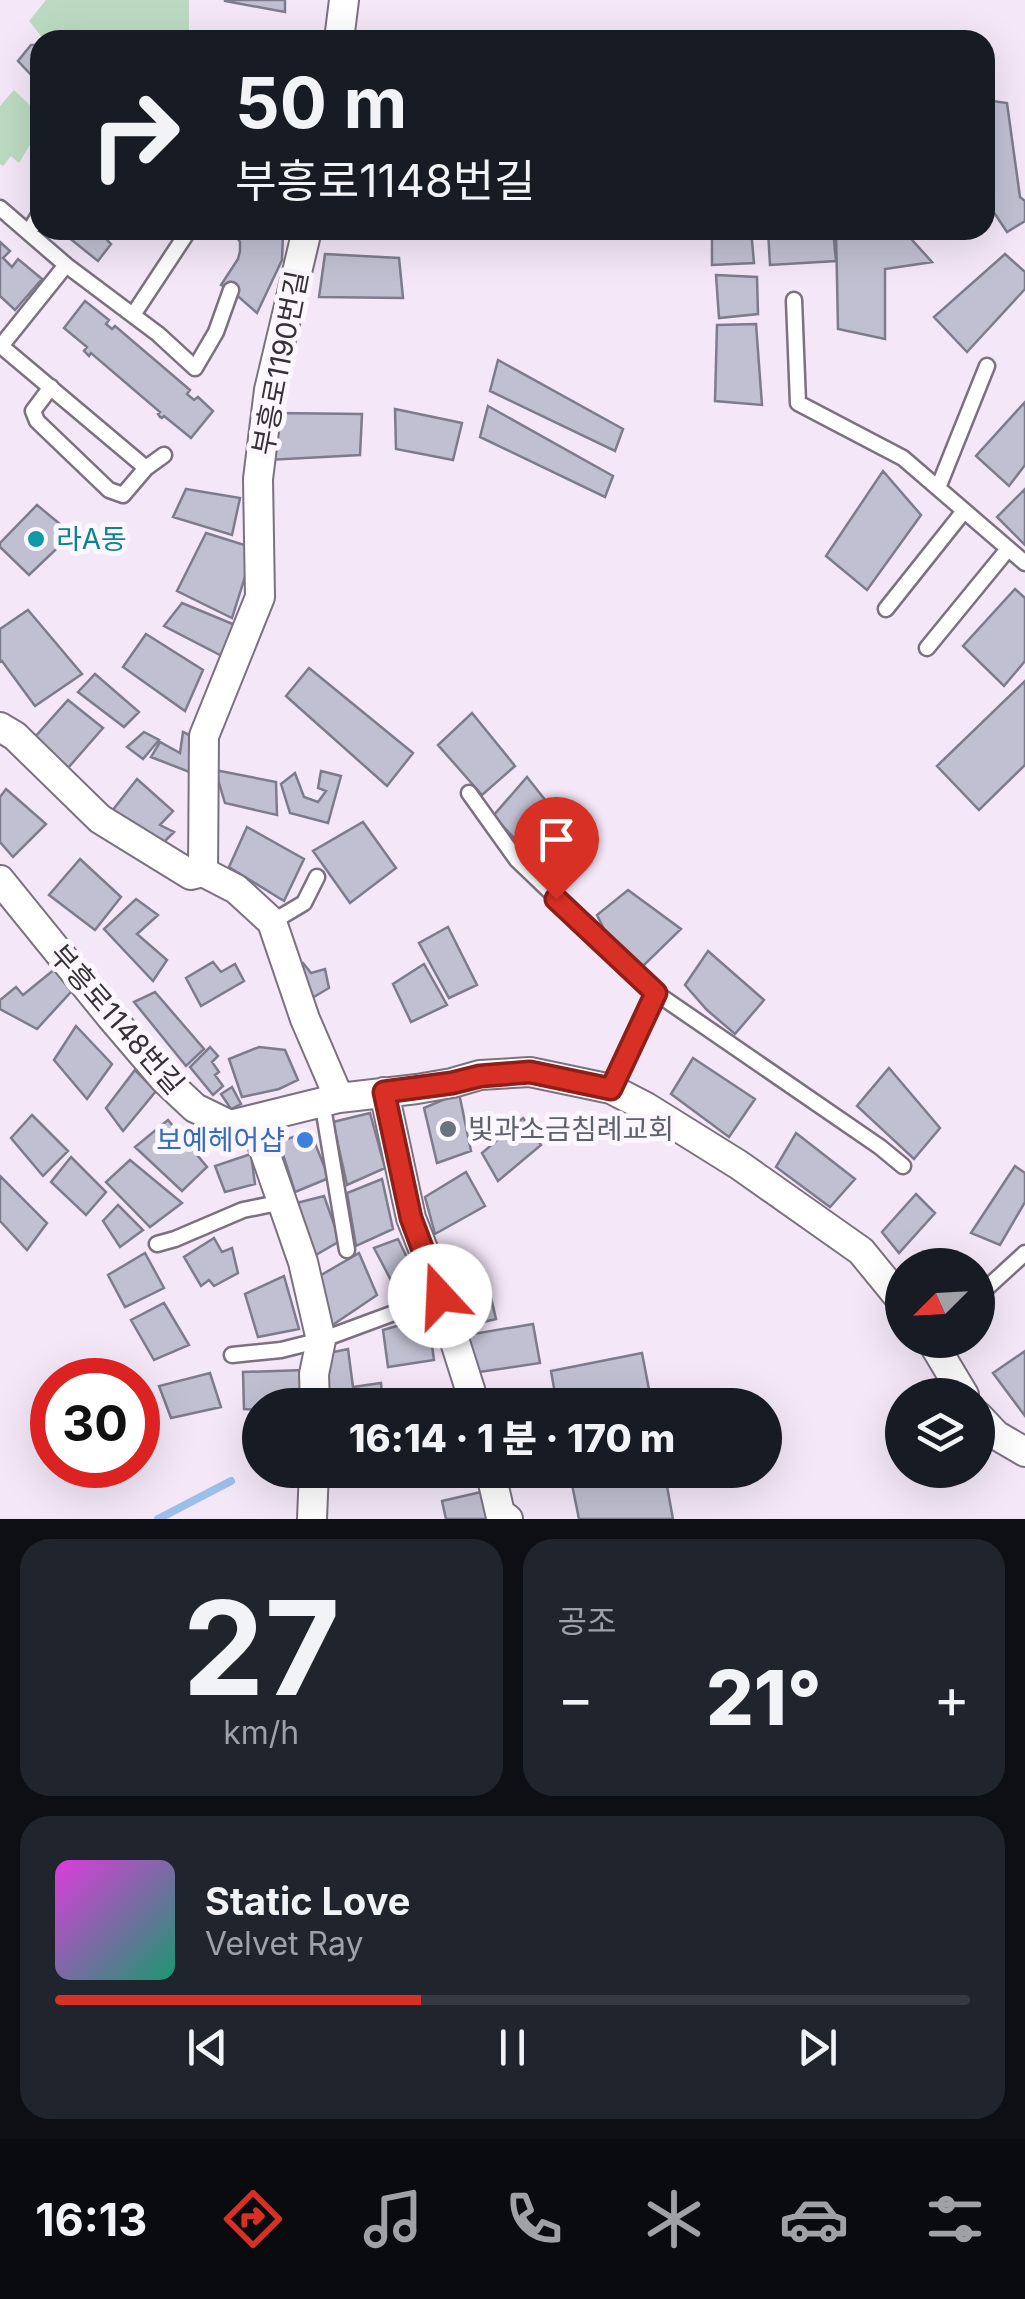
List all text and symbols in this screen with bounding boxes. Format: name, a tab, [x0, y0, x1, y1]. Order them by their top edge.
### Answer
text: 50 m	[235, 60, 407, 145]
icon: right	[70, 70, 200, 200]
text: 부흥로1148번길	[235, 153, 536, 208]
street label: 부흥로1190번길	[246, 268, 314, 458]
place label: 라A동	[56, 522, 127, 556]
marker: 라A동	[25, 528, 47, 550]
pin	[514, 797, 599, 900]
icon: arrive	[529, 812, 584, 867]
street label: 부흥로1148번길	[43, 937, 191, 1101]
place label: 빛과소금침례교회	[468, 1112, 674, 1146]
marker: 빛과소금침례교회	[437, 1118, 459, 1140]
place label: 보예헤어샵	[156, 1123, 285, 1157]
marker: 보예헤어샵	[294, 1129, 316, 1151]
position arrow	[388, 1244, 492, 1348]
north arrow	[885, 1248, 995, 1358]
map controls	[885, 1248, 995, 1488]
speed limit sign: 30	[30, 1358, 160, 1488]
button: layers	[885, 1378, 995, 1488]
text: 16:14 · 1 분 · 170 m	[349, 1415, 675, 1461]
text: 27	[183, 1569, 340, 1726]
text: 공조	[558, 1602, 616, 1641]
text: 21°	[706, 1652, 822, 1743]
text: −	[558, 1665, 594, 1731]
text: +	[934, 1665, 970, 1731]
text: km/h	[223, 1713, 299, 1752]
text: Static Love	[205, 1878, 410, 1924]
text: Velvet Ray	[205, 1924, 363, 1963]
icon: previous	[180, 2020, 235, 2075]
icon: pause	[485, 2020, 540, 2075]
icon: next	[790, 2020, 845, 2075]
icon: directions	[218, 2184, 288, 2254]
icon: music	[358, 2184, 428, 2254]
icon: phone	[499, 2184, 569, 2254]
icon: climate	[639, 2184, 709, 2254]
icon: car	[779, 2184, 849, 2254]
icon: filters	[920, 2184, 990, 2254]
text: 16:13	[35, 2192, 147, 2247]

